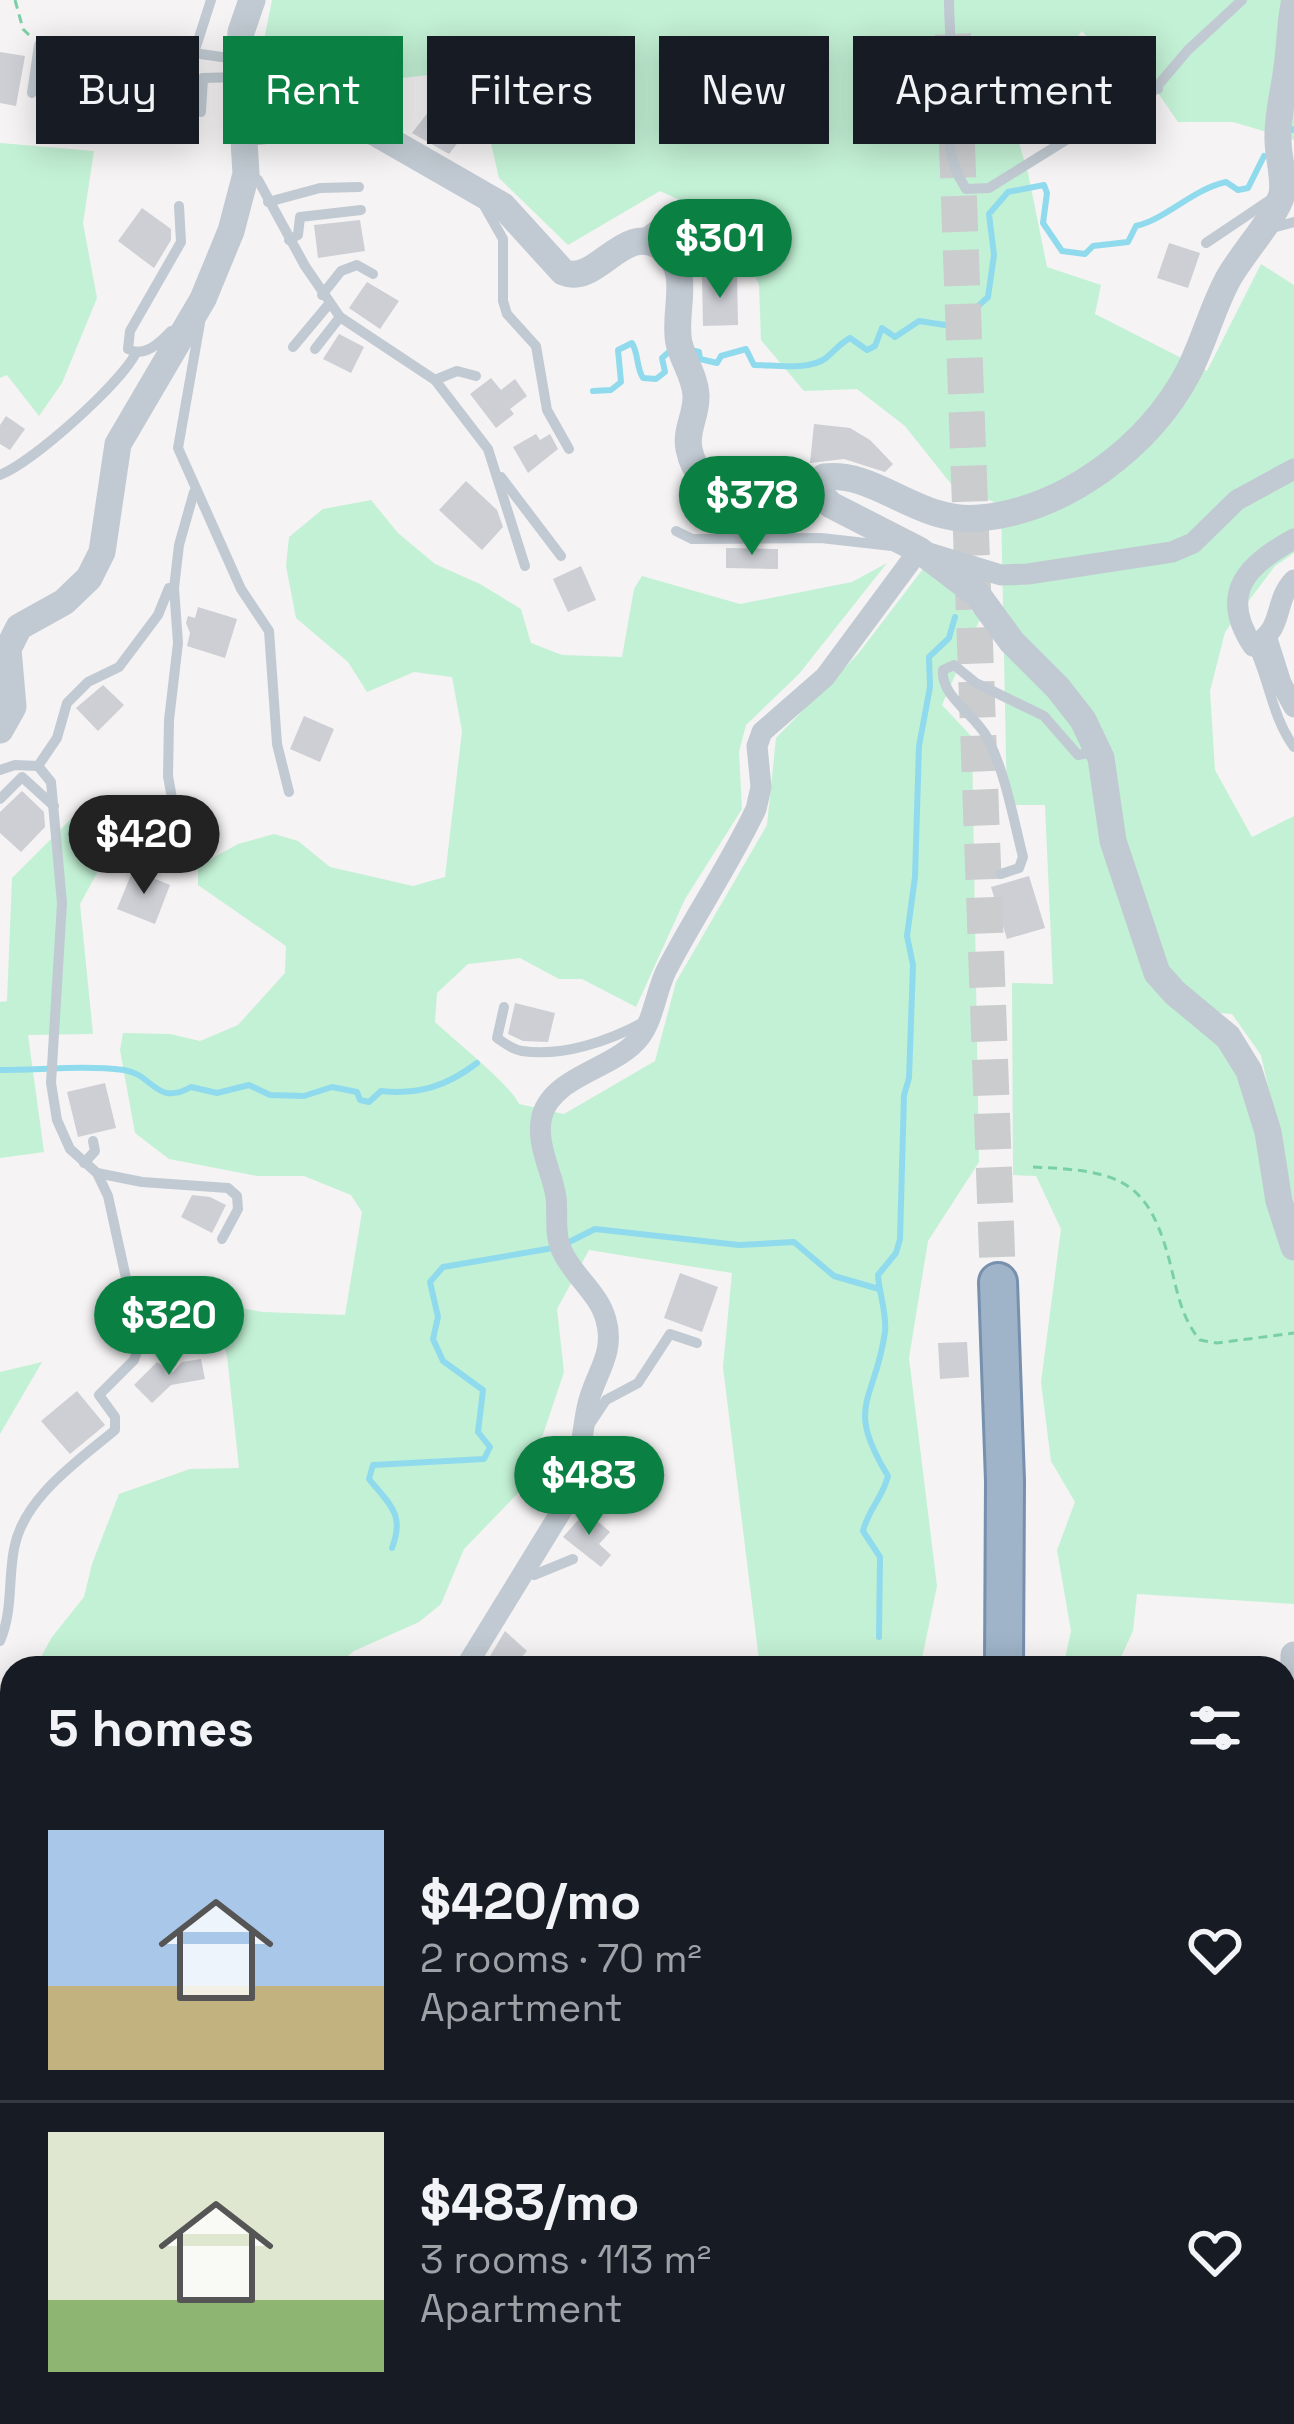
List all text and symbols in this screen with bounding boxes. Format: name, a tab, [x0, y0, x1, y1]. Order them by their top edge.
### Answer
chip: Buy	[36, 36, 199, 144]
chip: Rent	[223, 36, 403, 144]
chip: Filters	[427, 36, 635, 144]
chip: New	[659, 36, 829, 144]
chip: Apartment	[853, 36, 1156, 144]
pin: $301	[649, 199, 791, 301]
text: $301	[675, 213, 765, 262]
pin: $378	[681, 456, 823, 558]
text: $378	[706, 470, 798, 519]
pin: $420	[73, 795, 215, 897]
text: $420	[96, 809, 192, 858]
pin: $320	[98, 1276, 240, 1378]
text: $320	[121, 1290, 217, 1339]
pin: $483	[518, 1436, 660, 1538]
text: $483	[541, 1450, 637, 1499]
icon: filters	[1182, 1695, 1248, 1761]
text: 5 homes	[48, 1696, 254, 1761]
text: $420/mo	[420, 1869, 641, 1934]
icon: home	[144, 1878, 288, 2022]
icon: heart	[1182, 1917, 1248, 1983]
text: 2 rooms · 70 m²	[420, 1934, 702, 1983]
text: Apartment	[420, 1983, 623, 2032]
text: $483/mo	[420, 2170, 640, 2235]
icon: home	[144, 2180, 288, 2324]
icon: heart	[1182, 2219, 1248, 2285]
text: 3 rooms · 113 m²	[420, 2235, 711, 2284]
text: Apartment	[420, 2284, 623, 2333]

